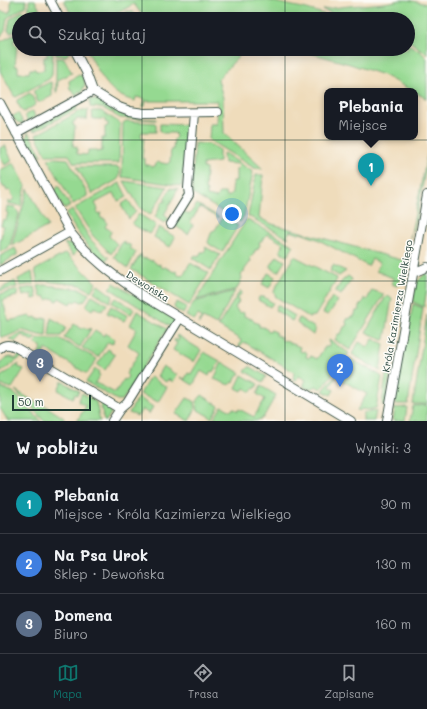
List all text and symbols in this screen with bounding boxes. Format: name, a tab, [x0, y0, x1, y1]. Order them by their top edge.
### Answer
search box	[12, 12, 415, 56]
icon: search	[26, 23, 48, 45]
text: Szukaj tutaj	[58, 24, 146, 44]
popup	[324, 88, 418, 140]
text: Plebania	[339, 96, 403, 116]
text: Miejsce	[339, 116, 387, 133]
pin: 1	[358, 153, 384, 186]
your location	[222, 204, 242, 224]
street label: Króla Kazimierza Wielkiego	[378, 239, 416, 373]
street label: Dewońska	[124, 267, 172, 305]
pin: 3	[27, 349, 53, 382]
pin: 2	[327, 354, 353, 387]
scale bar	[12, 393, 91, 412]
text: 50 m	[18, 394, 44, 409]
text: W pobliżu	[16, 436, 98, 458]
text: Wyniki: 3	[355, 439, 411, 456]
text: Plebania	[54, 485, 119, 505]
text: 1	[26, 495, 32, 512]
text: 90 m	[381, 495, 411, 512]
text: Miejsce · Króla Kazimierza Wielkiego	[54, 505, 291, 522]
text: Na Psa Urok	[54, 545, 148, 565]
text: 2	[25, 555, 33, 572]
text: 130 m	[375, 555, 411, 572]
text: Sklep · Dewońska	[54, 565, 165, 582]
text: Domena	[54, 605, 113, 625]
text: 3	[25, 615, 33, 632]
text: 160 m	[375, 615, 411, 632]
text: Biuro	[54, 625, 87, 642]
tab: Mapa	[53, 662, 82, 701]
tab: Trasa	[188, 662, 219, 701]
tab: Zapisane	[325, 662, 374, 701]

